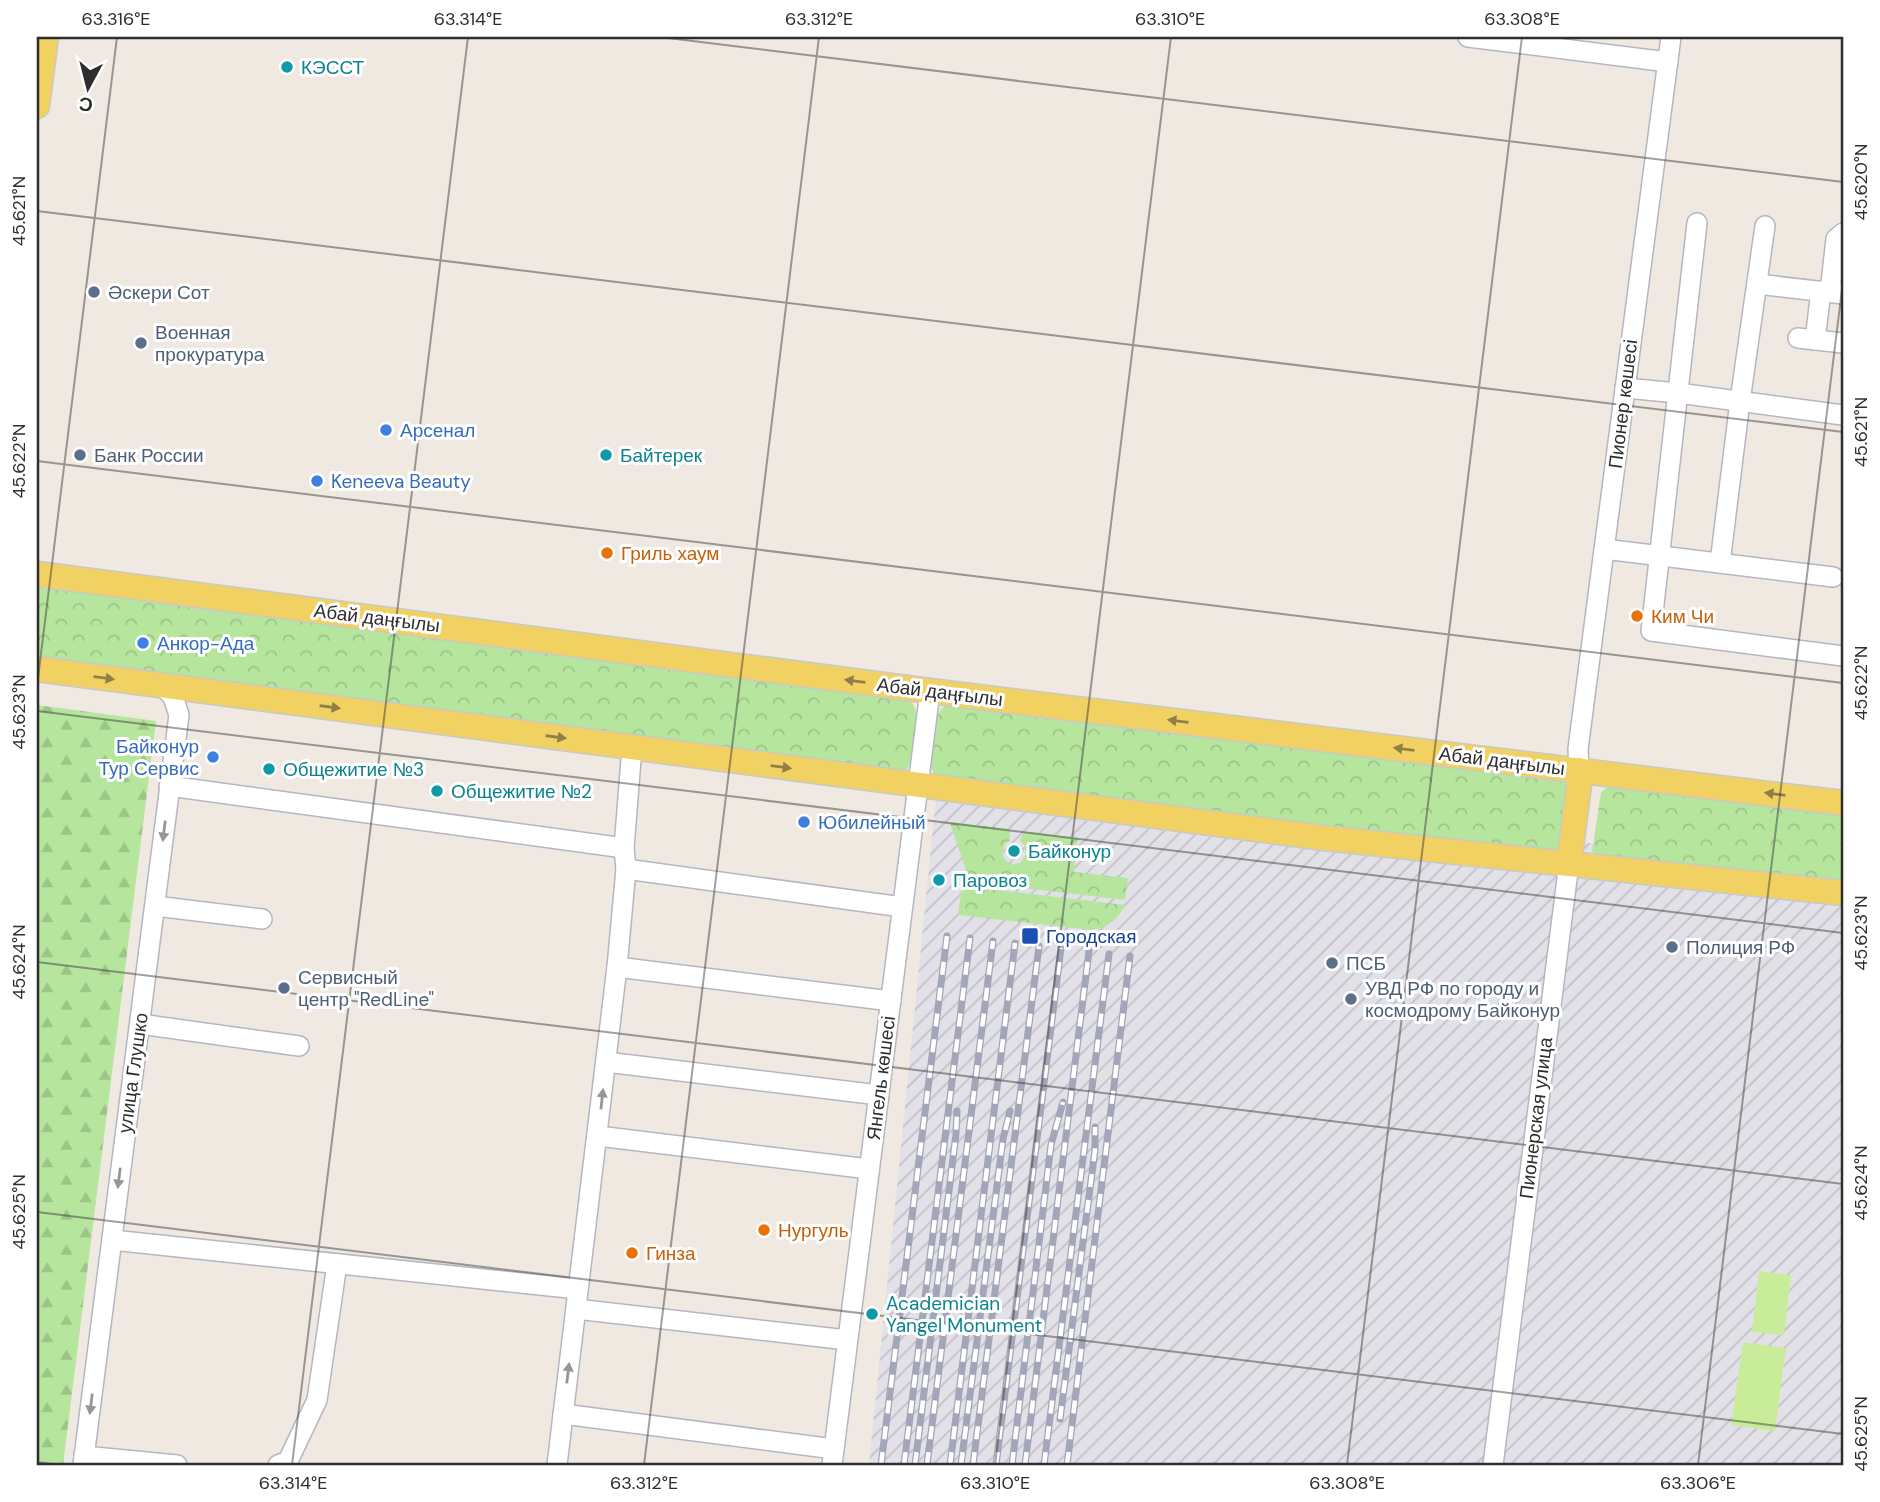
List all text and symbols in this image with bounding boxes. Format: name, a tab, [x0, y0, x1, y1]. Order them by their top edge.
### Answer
text: 63.316°E	[81, 7, 151, 31]
text: 63.314°E	[434, 7, 502, 31]
text: 63.312°E	[785, 7, 853, 31]
text: 63.310°E	[1135, 7, 1205, 31]
text: 63.308°E	[1484, 7, 1560, 31]
north arrow	[52, 52, 122, 122]
place label: КЭССТ	[301, 55, 365, 80]
marker: КЭССТ	[279, 59, 295, 75]
text: С	[77, 91, 94, 118]
text: 45.620°N	[1849, 144, 1873, 220]
text: 45.621°N	[7, 176, 31, 246]
place label: Әскери Сот	[108, 280, 210, 305]
marker: Әскери Сот	[86, 284, 102, 300]
place label: Военная прокуратура	[155, 320, 265, 367]
marker: Военная прокуратура	[133, 335, 149, 351]
street label: Пионер көшесі	[1603, 338, 1643, 470]
text: 45.621°N	[1849, 397, 1873, 467]
place label: Арсенал	[400, 418, 475, 443]
marker: Арсенал	[378, 422, 394, 438]
text: 45.622°N	[7, 423, 31, 499]
place label: Банк России	[94, 443, 204, 468]
place label: Байтерек	[620, 443, 703, 468]
marker: Банк России	[72, 447, 88, 463]
marker: Байтерек	[598, 447, 614, 463]
place label: Keneeva Beauty	[331, 469, 471, 494]
marker: Keneeva Beauty	[309, 473, 325, 489]
place label: Гриль хаум	[621, 541, 719, 566]
marker: Гриль хаум	[599, 545, 615, 561]
street label: Абай даңғылы	[313, 598, 441, 638]
place label: Ким Чи	[1651, 604, 1714, 629]
marker: Ким Чи	[1629, 608, 1645, 624]
place label: Анкор-Ада	[157, 631, 255, 656]
marker: Анкор-Ада	[135, 635, 151, 651]
text: 45.622°N	[1849, 645, 1873, 721]
street label: Абай даңғылы	[876, 672, 1004, 712]
one-way arrow	[94, 673, 116, 684]
text: 45.623°N	[7, 674, 31, 750]
one-way arrow	[844, 675, 866, 686]
one-way arrow	[319, 702, 341, 713]
one-way arrow	[1167, 716, 1189, 727]
one-way arrow	[545, 732, 567, 743]
place label: Байконур Тур Сервис	[98, 734, 199, 781]
street label: Абай даңғылы	[1438, 741, 1566, 781]
one-way arrow	[1393, 744, 1415, 755]
marker: Байконур Тур Сервис	[205, 749, 221, 765]
place label: Общежитие №3	[283, 757, 424, 782]
marker: Общежитие №3	[261, 761, 277, 777]
one-way arrow	[770, 761, 792, 772]
place label: Общежитие №2	[451, 779, 592, 804]
marker: Общежитие №2	[429, 783, 445, 799]
one-way arrow	[1764, 789, 1786, 800]
place label: Юбилейный	[818, 810, 926, 835]
marker: Юбилейный	[796, 814, 812, 830]
one-way arrow	[158, 820, 169, 842]
place label: Байконур	[1028, 839, 1111, 864]
marker: Байконур	[1006, 843, 1022, 859]
place label: Паровоз	[953, 868, 1027, 893]
marker: Паровоз	[931, 872, 947, 888]
text: 45.623°N	[1849, 895, 1873, 971]
text: 45.624°N	[7, 924, 31, 1000]
place label: Городская	[1046, 924, 1136, 949]
marker: Городская	[1020, 926, 1040, 946]
place label: Полиция РФ	[1686, 935, 1795, 960]
marker: Полиция РФ	[1664, 939, 1680, 955]
place label: ПСБ	[1346, 951, 1386, 976]
marker: ПСБ	[1324, 955, 1340, 971]
place label: Сервисный центр "RedLine"	[298, 965, 434, 1012]
place label: УВД РФ по городу и космодрому Байконур	[1365, 976, 1560, 1023]
marker: Сервисный центр "RedLine"	[276, 980, 292, 996]
marker: УВД РФ по городу и космодрому Байконур	[1343, 991, 1359, 1007]
street label: улица Глушко	[112, 1011, 154, 1135]
street label: Янгель көшесі	[861, 1014, 901, 1142]
street label: Пионерская улица	[1514, 1035, 1558, 1200]
one-way arrow	[596, 1088, 607, 1110]
text: 45.624°N	[1849, 1145, 1873, 1221]
one-way arrow	[114, 1167, 125, 1189]
text: 45.625°N	[7, 1174, 31, 1250]
place label: Нургуль	[778, 1218, 849, 1243]
marker: Нургуль	[756, 1222, 772, 1238]
place label: Гинза	[646, 1241, 696, 1266]
marker: Гинза	[624, 1245, 640, 1261]
place label: Academician Yangel Monument	[886, 1291, 1042, 1338]
marker: Academician Yangel Monument	[864, 1306, 880, 1322]
one-way arrow	[563, 1362, 574, 1384]
one-way arrow	[85, 1393, 96, 1415]
text: 45.625°N	[1849, 1396, 1873, 1472]
text: 63.314°E	[259, 1471, 327, 1495]
text: 63.312°E	[610, 1471, 678, 1495]
text: 63.310°E	[960, 1471, 1030, 1495]
text: 63.308°E	[1309, 1471, 1385, 1495]
text: 63.306°E	[1660, 1471, 1736, 1495]

